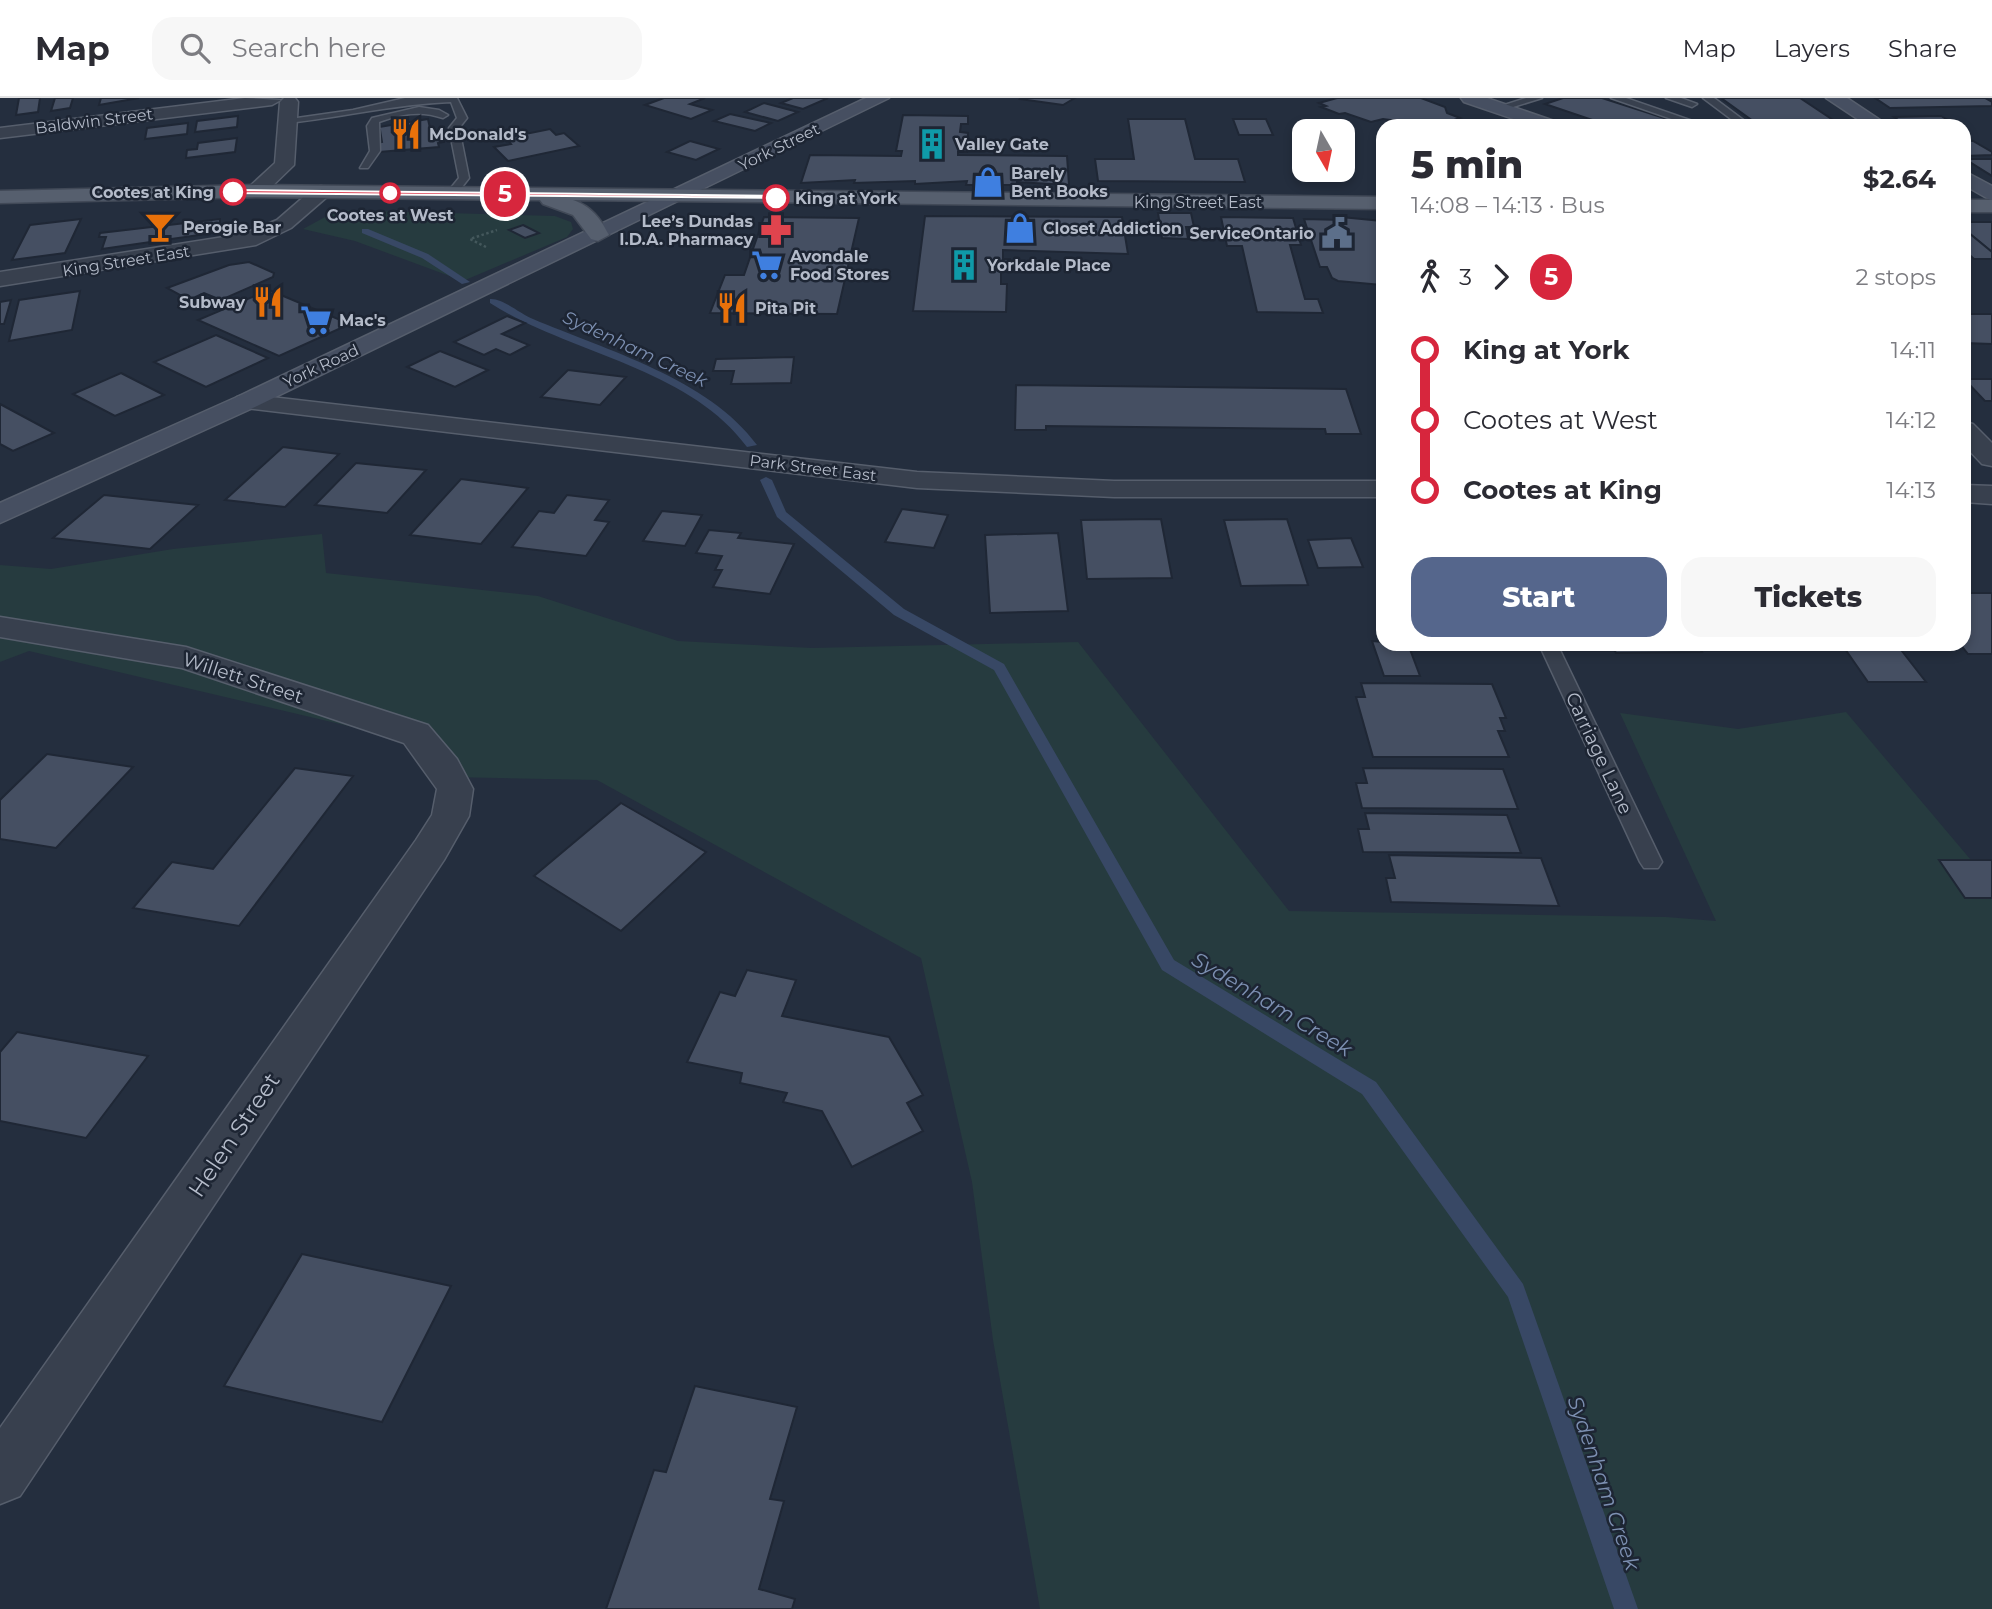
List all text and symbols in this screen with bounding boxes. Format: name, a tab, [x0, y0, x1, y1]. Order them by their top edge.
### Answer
search box	[152, 17, 642, 80]
text: Map	[35, 28, 110, 68]
icon: search	[176, 29, 214, 67]
text: Search here	[232, 32, 386, 64]
text: Map	[1682, 34, 1736, 63]
text: Layers	[1774, 34, 1850, 63]
text: Share	[1888, 34, 1957, 63]
street label: Baldwin Street	[34, 104, 154, 138]
restaurant icon: McDonald's	[389, 117, 423, 151]
street label: York Street	[735, 119, 823, 175]
north arrow	[1292, 119, 1354, 182]
map controls	[1292, 119, 1355, 182]
place label: McDonald's	[429, 125, 527, 144]
building icon: Valley Gate	[915, 127, 949, 161]
place label: Valley Gate	[954, 135, 1049, 154]
text: 5 min	[1411, 141, 1523, 188]
text: $2.64	[1863, 163, 1936, 195]
place label: Barely Bent Books	[1011, 164, 1108, 201]
shop icon: Barely Bent Books	[971, 165, 1005, 199]
line badge: 5	[482, 171, 528, 217]
marker: Cootes at King	[220, 179, 246, 205]
text: 5	[498, 179, 512, 208]
place label: Cootes at King	[92, 183, 214, 202]
marker: Cootes at West	[380, 183, 400, 203]
marker: King at York	[763, 185, 789, 211]
place label: King at York	[795, 189, 898, 208]
text: 14:08 – 14:13 · Bus	[1411, 191, 1605, 219]
street label: King Street East	[1134, 193, 1263, 212]
place label: Cootes at West	[327, 206, 453, 225]
bar icon: Perogie Bar	[143, 210, 177, 244]
shop icon: Closet Addiction	[1003, 211, 1037, 245]
place label: Lee’s Dundas I.D.A. Pharmacy	[619, 212, 753, 249]
pharmacy icon: Lee’s Dundas I.D.A. Pharmacy	[759, 213, 793, 247]
public building icon: ServiceOntario	[1320, 216, 1354, 250]
place label: Perogie Bar	[183, 218, 282, 237]
place label: Closet Addiction	[1043, 219, 1182, 238]
place label: ServiceOntario	[1189, 224, 1314, 243]
street label: King Street East	[61, 241, 191, 280]
place label: Avondale Food Stores	[789, 247, 890, 284]
supermarket icon: Avondale Food Stores	[750, 248, 784, 282]
building icon: Yorkdale Place	[947, 248, 981, 282]
place label: Yorkdale Place	[986, 256, 1111, 275]
icon: walk	[1411, 258, 1449, 296]
icon: forward	[1482, 258, 1520, 296]
text: 5	[1544, 262, 1558, 291]
text: 3	[1459, 263, 1472, 291]
text: 2 stops	[1856, 263, 1936, 291]
restaurant icon: Subway	[251, 285, 285, 319]
restaurant icon: Pita Pit	[715, 291, 749, 325]
place label: Subway	[179, 293, 245, 312]
place label: Pita Pit	[755, 299, 816, 318]
supermarket icon: Mac's	[299, 303, 333, 337]
water label: Sydenham Creek	[559, 306, 712, 393]
place label: Mac's	[339, 311, 386, 330]
text: King at York	[1463, 334, 1630, 366]
text: 14:11	[1891, 336, 1936, 364]
street label: York Road	[280, 340, 362, 392]
text: Cootes at West	[1463, 404, 1658, 436]
text: 14:12	[1886, 406, 1936, 434]
street label: Park Street East	[748, 451, 878, 485]
text: Cootes at King	[1463, 474, 1662, 506]
text: 14:13	[1886, 476, 1936, 504]
button: Start	[1411, 557, 1667, 637]
button: Tickets	[1681, 557, 1936, 637]
street label: Willett Street	[180, 648, 306, 708]
street label: Carriage Lane	[1561, 688, 1637, 818]
water label: Sydenham Creek	[1187, 946, 1358, 1062]
street label: Helen Street	[182, 1068, 286, 1202]
water label: Sydenham Creek	[1562, 1393, 1646, 1575]

